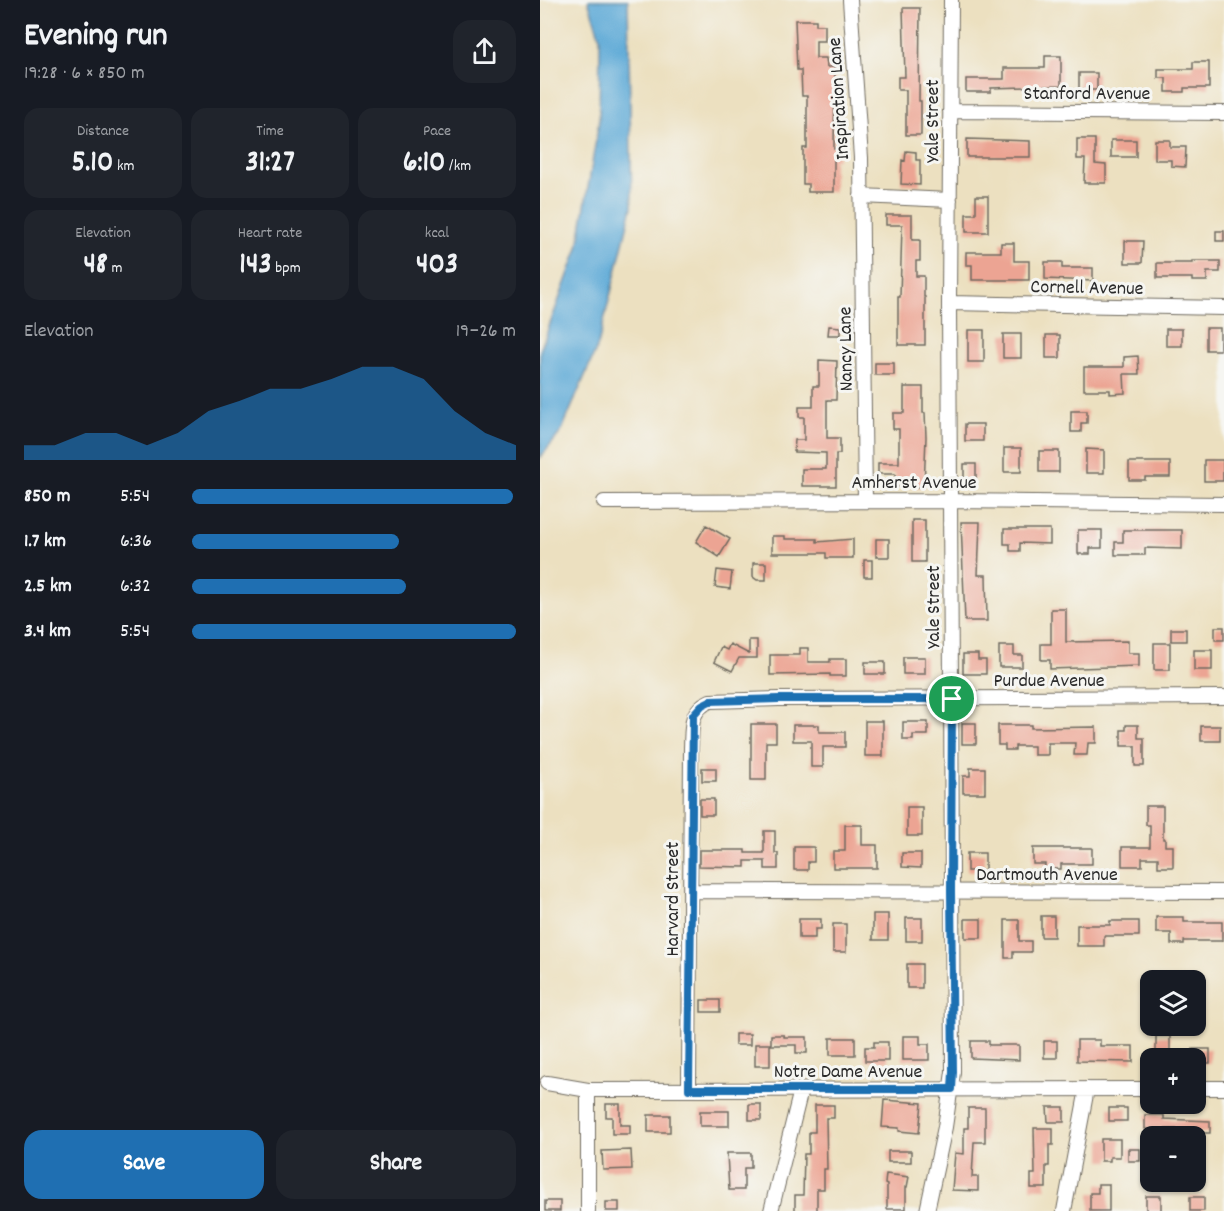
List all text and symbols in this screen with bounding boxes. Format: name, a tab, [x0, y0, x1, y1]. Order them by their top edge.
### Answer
text: Evening run	[24, 14, 168, 61]
button: share	[453, 20, 516, 83]
street label: Inspiration Lane	[822, 36, 858, 161]
text: 19:28 · 6 × 850 m	[24, 60, 145, 88]
street label: Yale Street	[920, 79, 948, 163]
street label: Stanford Avenue	[1024, 81, 1151, 109]
text: Distance	[77, 120, 129, 143]
text: Time	[256, 120, 284, 143]
text: Pace	[423, 120, 451, 143]
text: 5.10	[71, 143, 113, 186]
text: 31:27	[245, 143, 295, 186]
text: 6:10	[403, 143, 445, 186]
text: km	[113, 155, 135, 178]
text: /km	[445, 155, 471, 178]
text: Elevation	[75, 222, 131, 245]
text: Heart rate	[238, 222, 302, 245]
text: kcal	[425, 222, 449, 245]
text: 48	[83, 245, 108, 288]
text: 143	[239, 245, 272, 288]
text: 403	[416, 245, 458, 288]
text: m	[108, 257, 123, 280]
text: bpm	[272, 257, 301, 280]
street label: Cornell Avenue	[1030, 274, 1144, 304]
street label: Nancy Lane	[832, 306, 862, 392]
text: Elevation	[24, 318, 94, 346]
text: 19–26 m	[456, 318, 516, 346]
street label: Amherst Avenue	[851, 470, 977, 498]
text: 850 m	[24, 483, 71, 511]
text: 5:54	[120, 483, 150, 511]
text: 1.7 km	[24, 528, 66, 556]
text: 6:36	[120, 528, 152, 556]
street label: Yale Street	[921, 565, 949, 649]
text: 2.5 km	[24, 573, 72, 601]
text: 6:32	[120, 573, 151, 601]
text: 3.4 km	[24, 618, 71, 646]
text: 5:54	[120, 618, 150, 646]
street label: Purdue Avenue	[993, 668, 1105, 696]
pin	[926, 673, 977, 724]
icon: arrive	[935, 682, 968, 715]
street label: Harvard Street	[660, 842, 688, 956]
street label: Dartmouth Avenue	[976, 862, 1118, 890]
map controls	[1140, 970, 1206, 1192]
button: layers	[1140, 970, 1206, 1036]
button: +	[1140, 1048, 1206, 1114]
street label: Notre Dame Avenue	[774, 1059, 922, 1087]
button: −	[1140, 1126, 1206, 1192]
button: Save	[24, 1130, 264, 1199]
button: Share	[276, 1130, 516, 1199]

